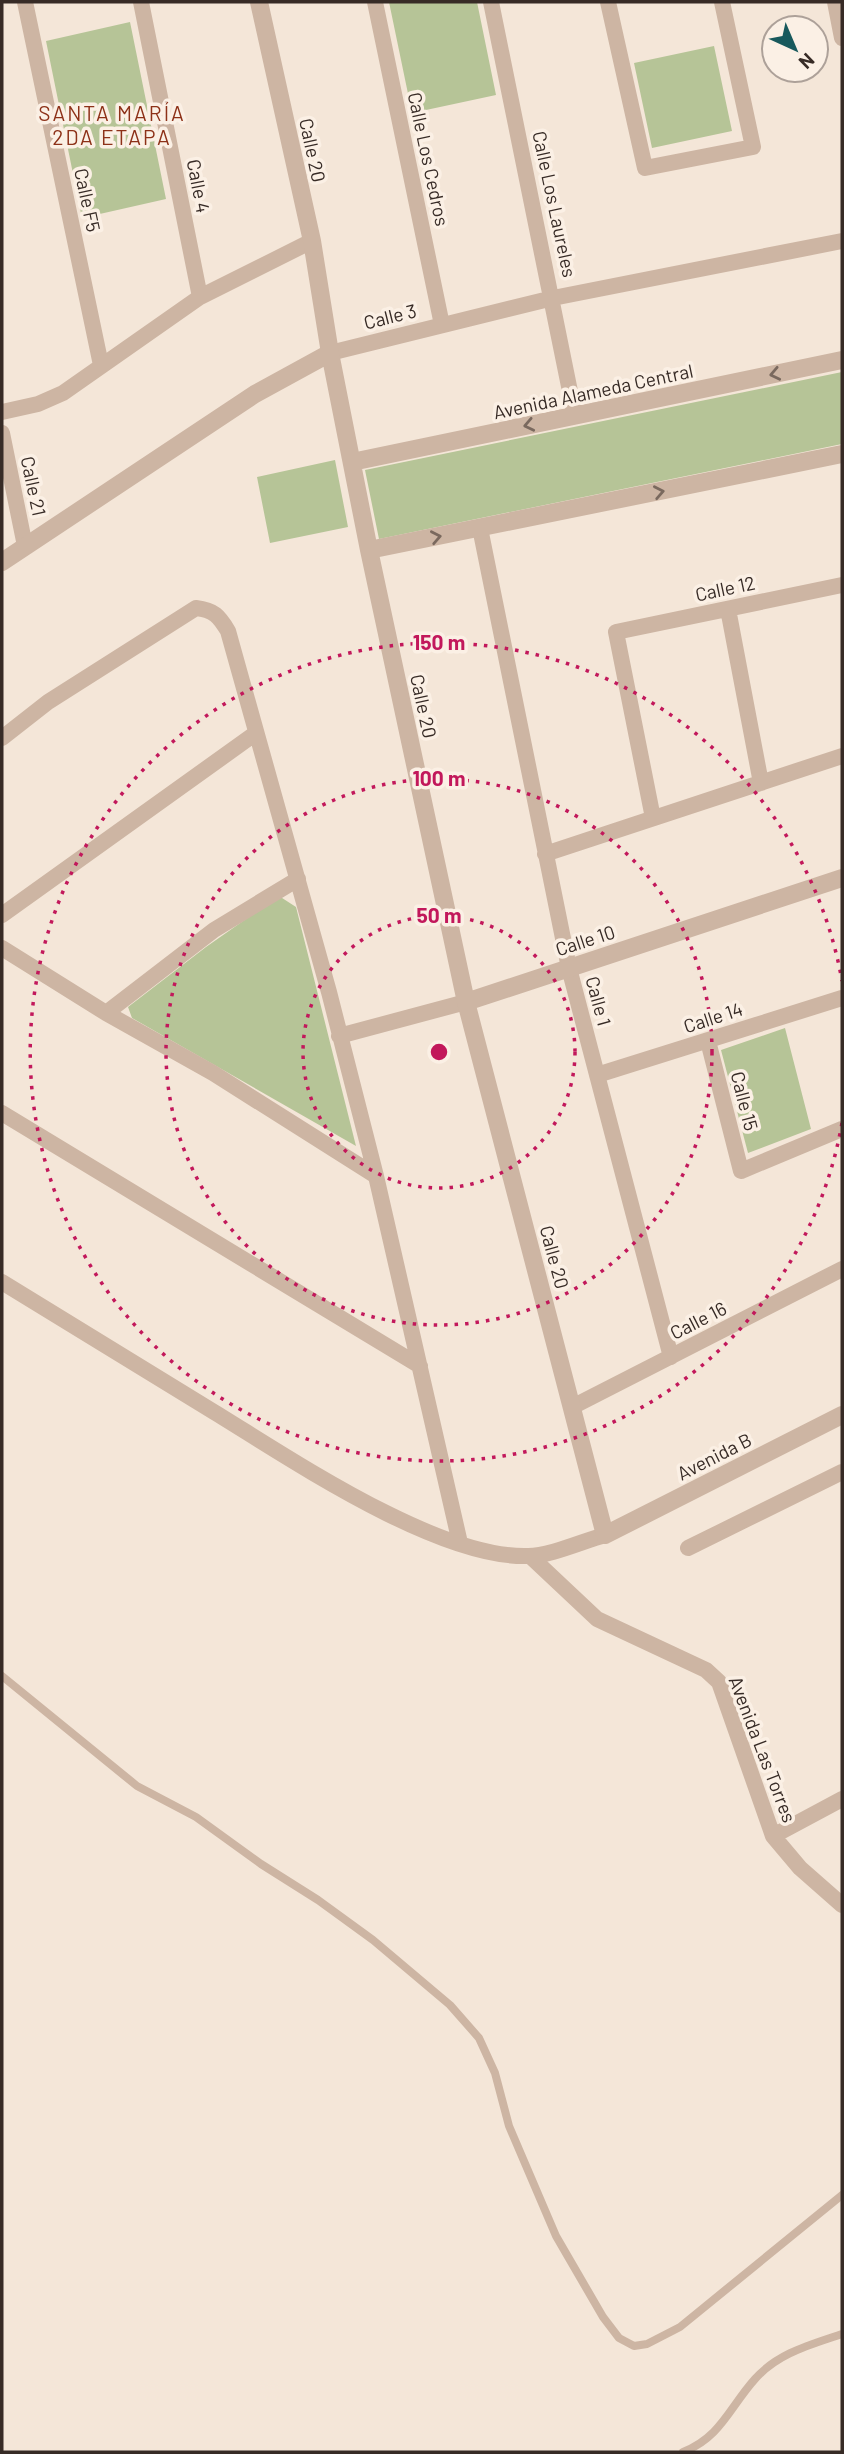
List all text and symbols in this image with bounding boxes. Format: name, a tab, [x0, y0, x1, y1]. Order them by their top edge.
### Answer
north arrow	[760, 14, 830, 84]
text: N	[795, 49, 820, 74]
street label: Calle Los Cedros	[404, 90, 454, 228]
district label: SANTA MARÍA 2DA ETAPA	[38, 100, 186, 149]
street label: Calle 20	[295, 116, 331, 184]
street label: Calle Los Laureles	[528, 129, 582, 279]
street label: Calle 4	[183, 157, 215, 215]
street label: Calle F5	[70, 166, 106, 234]
street label: Calle 3	[361, 298, 419, 334]
street label: Avenida Alameda Central	[491, 359, 695, 423]
one-way arrow	[769, 366, 781, 381]
one-way arrow	[523, 417, 535, 432]
street label: Calle 21	[16, 454, 52, 518]
one-way arrow	[653, 485, 665, 500]
one-way arrow	[430, 530, 442, 545]
street label: Calle 12	[693, 570, 757, 606]
text: 150 m	[413, 629, 465, 654]
street label: Calle 20	[406, 672, 442, 740]
text: 100 m	[412, 765, 466, 790]
text: 50 m	[416, 902, 462, 927]
street label: Calle 10	[552, 920, 618, 960]
street label: Calle 1	[581, 974, 617, 1028]
street label: Calle 14	[680, 997, 746, 1037]
centre of rings	[427, 1040, 451, 1064]
street label: Calle 15	[727, 1069, 763, 1133]
street label: Calle 20	[536, 1223, 574, 1291]
street label: Calle 16	[666, 1296, 730, 1344]
street label: Avenida B	[673, 1427, 755, 1485]
street label: Avenida Las Torres	[725, 1673, 801, 1825]

